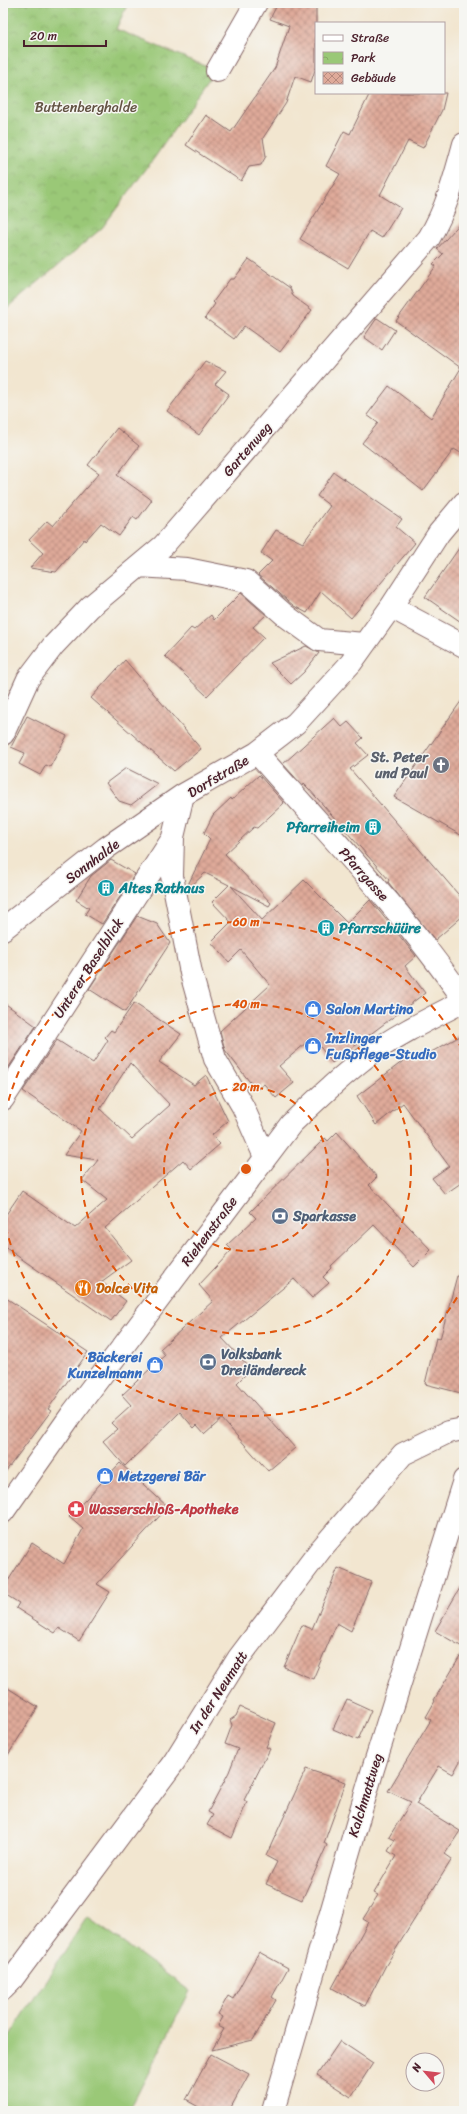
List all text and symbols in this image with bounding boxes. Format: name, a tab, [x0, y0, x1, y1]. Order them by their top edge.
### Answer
scale bar	[24, 22, 106, 48]
legend	[315, 22, 445, 94]
text: 20 m	[30, 25, 57, 47]
text: Straße	[351, 27, 389, 49]
text: Park	[351, 47, 376, 69]
text: Gebäude	[351, 67, 396, 89]
park label: Buttenberghalde	[35, 95, 137, 120]
street label: Gartenweg	[216, 416, 278, 482]
place label: St. Peter und Paul	[370, 745, 429, 786]
street label: Dorfstraße	[183, 748, 254, 805]
church icon: St. Peter und Paul	[431, 755, 451, 775]
place label: Pfarreiheim	[287, 815, 360, 840]
building icon: Pfarreiheim	[363, 817, 383, 837]
street label: Sonnhalde	[59, 832, 125, 890]
street label: Pfarrgasse	[332, 841, 395, 907]
place label: Altes Rathaus	[118, 876, 204, 901]
building icon: Altes Rathaus	[96, 878, 116, 898]
text: 60 m	[232, 911, 260, 933]
street label: Unterer Baselblick	[46, 912, 131, 1024]
place label: Pfarrschüüre	[339, 916, 422, 941]
building icon: Pfarrschüüre	[316, 918, 336, 938]
text: 40 m	[231, 993, 260, 1015]
place label: Salon Martino	[325, 997, 414, 1022]
shop icon: Salon Martino	[303, 999, 323, 1019]
place label: Inzlinger Fußpflege-Studio	[325, 1026, 436, 1067]
shop icon: Inzlinger Fußpflege-Studio	[303, 1036, 323, 1056]
text: 20 m	[232, 1076, 260, 1098]
centre of rings	[239, 1162, 253, 1176]
street label: Riehenstraße	[175, 1191, 244, 1272]
place label: Sparkasse	[292, 1204, 356, 1229]
bank icon: Sparkasse	[270, 1206, 290, 1226]
place label: Dolce Vita	[96, 1276, 158, 1301]
restaurant icon: Dolce Vita	[73, 1278, 93, 1298]
place label: Volksbank Dreiländereck	[221, 1342, 307, 1383]
place label: Bäckerei Kunzelmann	[67, 1345, 143, 1386]
bank icon: Volksbank Dreiländereck	[198, 1352, 218, 1372]
shop icon: Bäckerei Kunzelmann	[145, 1355, 165, 1375]
place label: Metzgerei Bär	[117, 1464, 207, 1489]
shop icon: Metzgerei Bär	[95, 1466, 115, 1486]
place label: Wasserschloß-Apotheke	[89, 1497, 239, 1522]
pharmacy icon: Wasserschloß-Apotheke	[66, 1499, 86, 1519]
street label: In der Neumatt	[182, 1646, 255, 1740]
street label: Kalchmattweg	[341, 1750, 390, 1840]
north arrow	[405, 2052, 445, 2092]
text: N	[406, 2059, 427, 2076]

